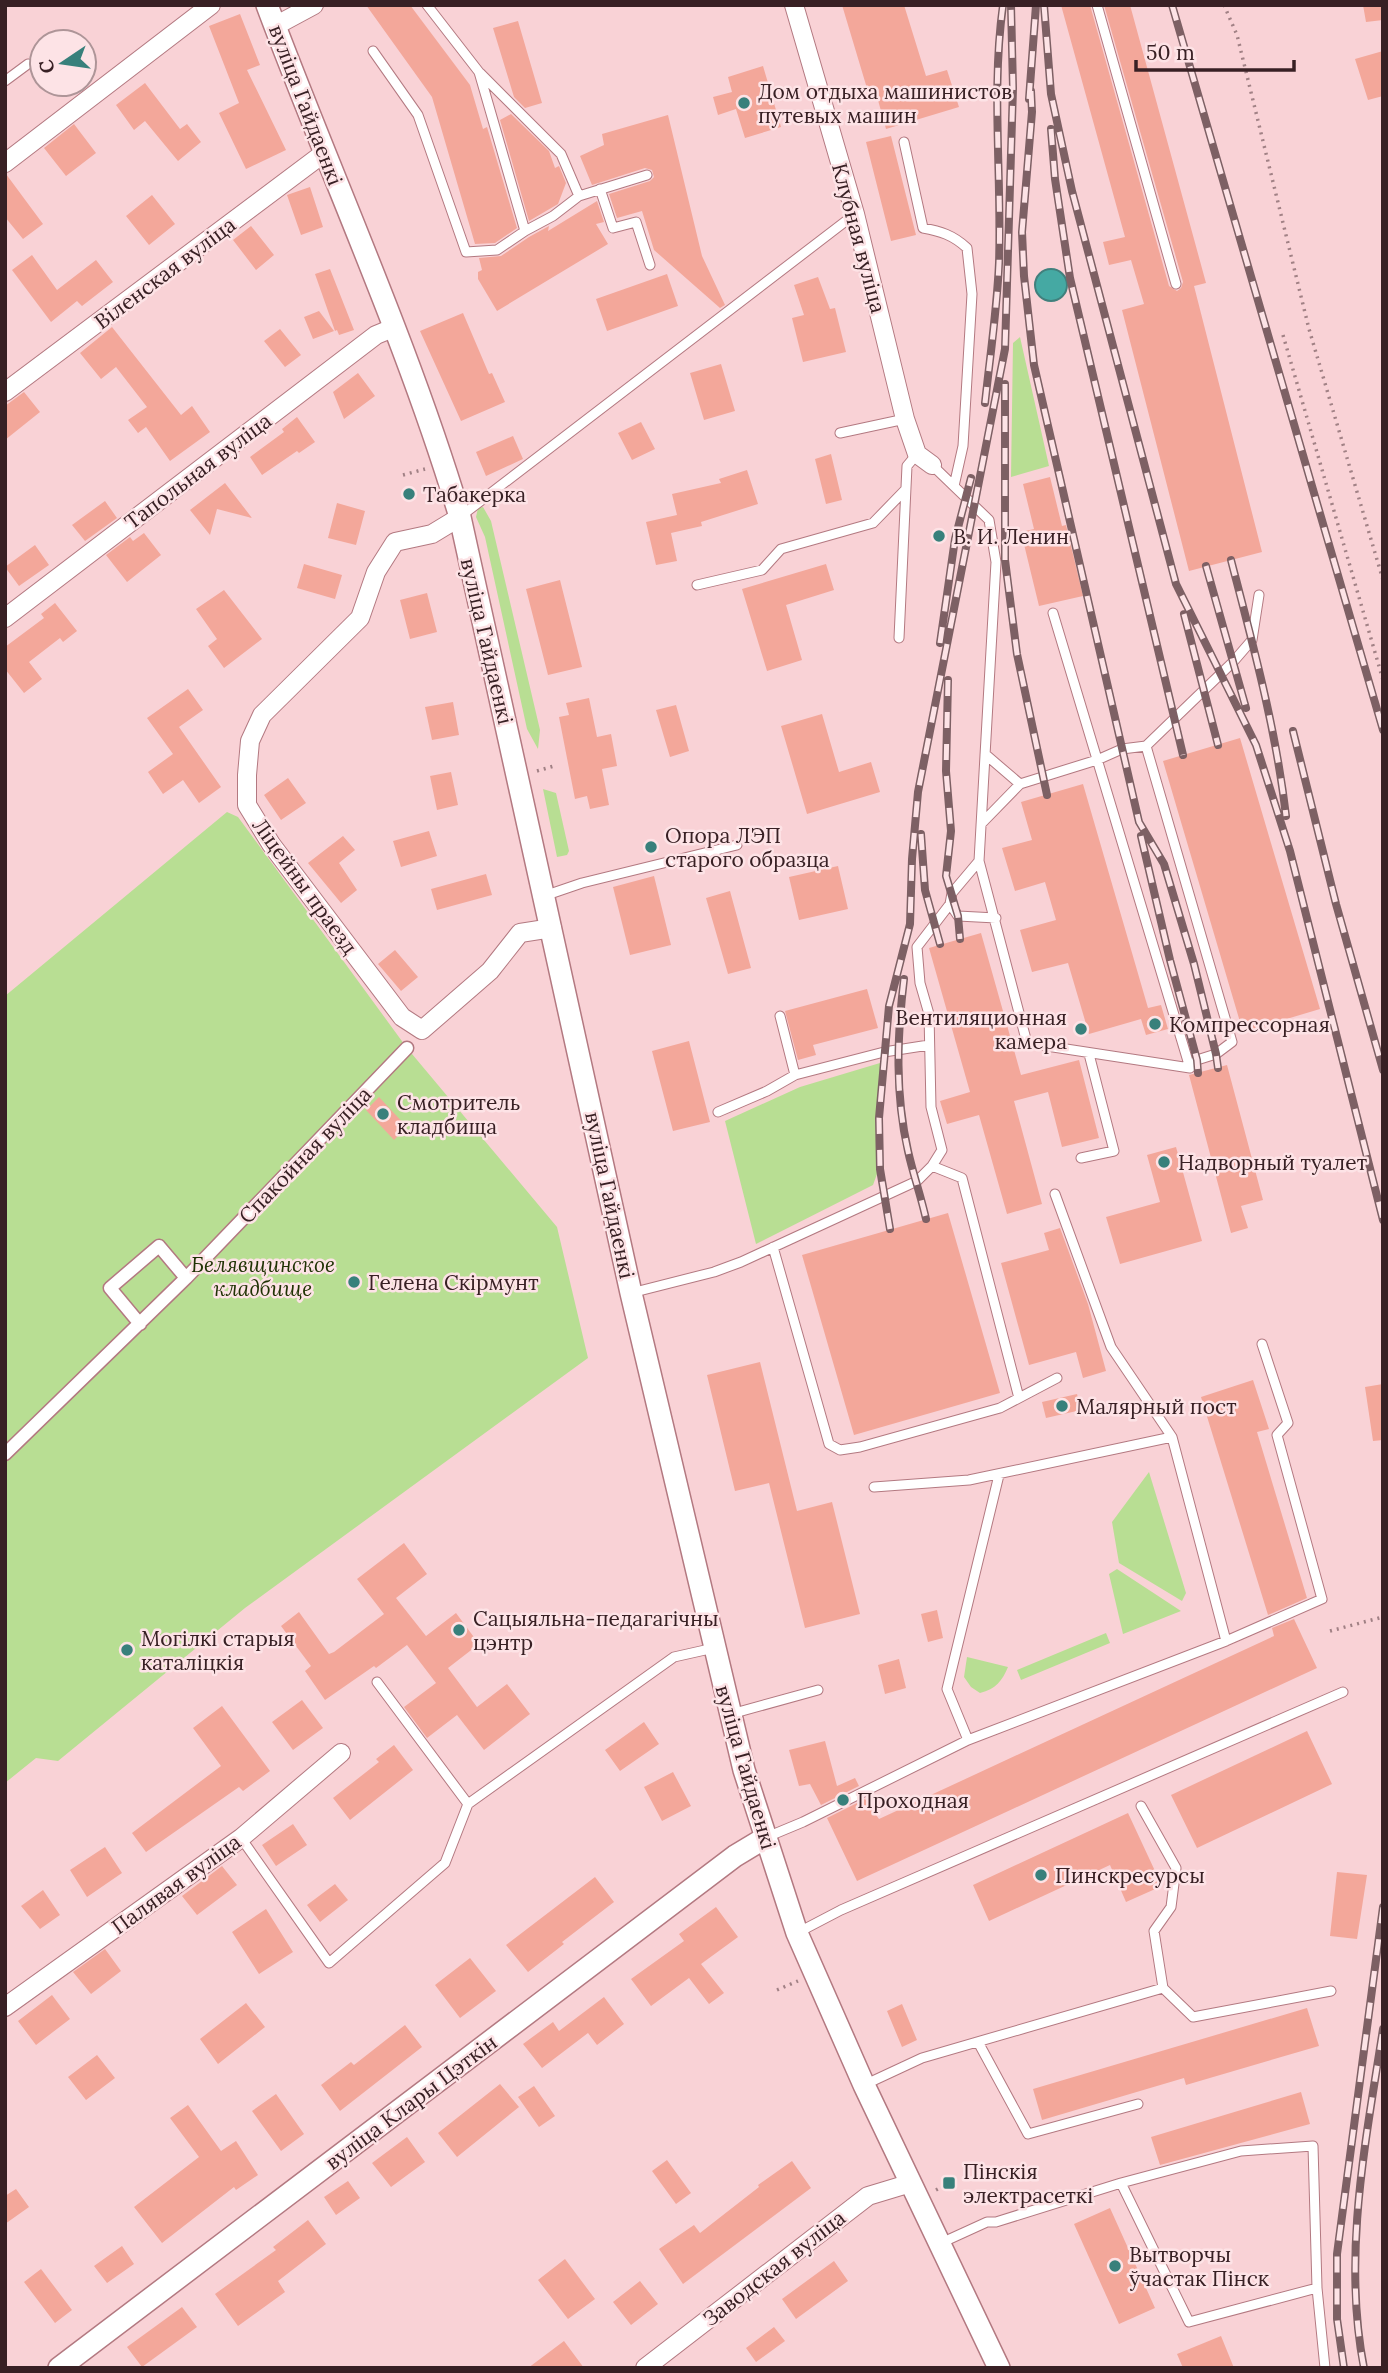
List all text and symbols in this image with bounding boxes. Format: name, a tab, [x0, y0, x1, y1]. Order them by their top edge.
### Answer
street label: вуліца Гайдаенкі	[263, 21, 349, 189]
north arrow	[28, 28, 98, 98]
scale bar	[1136, 28, 1294, 72]
text: 50 m	[1146, 39, 1195, 66]
text: С	[33, 58, 60, 76]
place label: Дом отдыха машинистов путевых машин	[758, 78, 1012, 129]
marker: Дом отдыха машинистов путевых машин	[736, 95, 752, 111]
street label: Клубная вуліца	[826, 160, 892, 316]
street label: Віленская вуліца	[89, 211, 241, 335]
street label: Тапольная вуліца	[119, 407, 277, 535]
place label: Табакерка	[423, 481, 526, 508]
marker: Табакерка	[401, 486, 417, 502]
place label: В. И. Ленин	[953, 523, 1069, 550]
marker: В. И. Ленин	[931, 528, 947, 544]
street label: вуліца Гайдаенкі	[455, 555, 519, 727]
street label: Ліцейны праезд	[247, 813, 363, 959]
place label: Опора ЛЭП старого образца	[665, 822, 830, 873]
marker: Опора ЛЭП старого образца	[643, 839, 659, 855]
place label: Вентиляционная камера	[895, 1004, 1067, 1055]
place label: Компрессорная	[1169, 1011, 1330, 1038]
marker: Компрессорная	[1147, 1016, 1163, 1032]
marker: Вентиляционная камера	[1073, 1021, 1089, 1037]
street label: Спакойная вуліца	[233, 1081, 377, 1229]
place label: Смотритель кладбища	[397, 1089, 520, 1140]
marker: Смотритель кладбища	[375, 1106, 391, 1122]
street label: вуліца Гайдаенкі	[579, 1109, 641, 1281]
place label: Надворный туалет	[1178, 1149, 1367, 1176]
marker: Надворный туалет	[1156, 1154, 1172, 1170]
park label: Белявщинское кладбище	[191, 1251, 335, 1302]
place label: Гелена Скірмунт	[368, 1269, 539, 1296]
marker: Гелена Скірмунт	[346, 1274, 362, 1290]
place label: Малярный пост	[1076, 1393, 1237, 1420]
marker: Малярный пост	[1054, 1398, 1070, 1414]
place label: Сацыяльна-педагагічны цэнтр	[473, 1605, 719, 1656]
marker: Сацыяльна-педагагічны цэнтр	[451, 1622, 467, 1638]
place label: Могілкі старыя каталіцкія	[141, 1625, 295, 1676]
marker: Могілкі старыя каталіцкія	[119, 1642, 135, 1658]
street label: вуліца Гайдаенкі	[710, 1682, 782, 1853]
place label: Проходная	[857, 1787, 969, 1814]
marker: Проходная	[835, 1792, 851, 1808]
street label: Палявая вуліца	[106, 1828, 246, 1940]
place label: Пинскресурсы	[1055, 1862, 1205, 1889]
marker: Пинскресурсы	[1033, 1867, 1049, 1883]
street label: вуліца Клары Цэткін	[320, 2029, 502, 2175]
place label: Пінскія электрасеткі	[963, 2158, 1093, 2209]
marker: Пінскія электрасеткі	[941, 2175, 957, 2191]
street label: Заводская вуліца	[697, 2204, 851, 2332]
place label: Вытворчы ўчастак Пінск	[1129, 2241, 1270, 2292]
marker: Вытворчы ўчастак Пінск	[1107, 2258, 1123, 2274]

